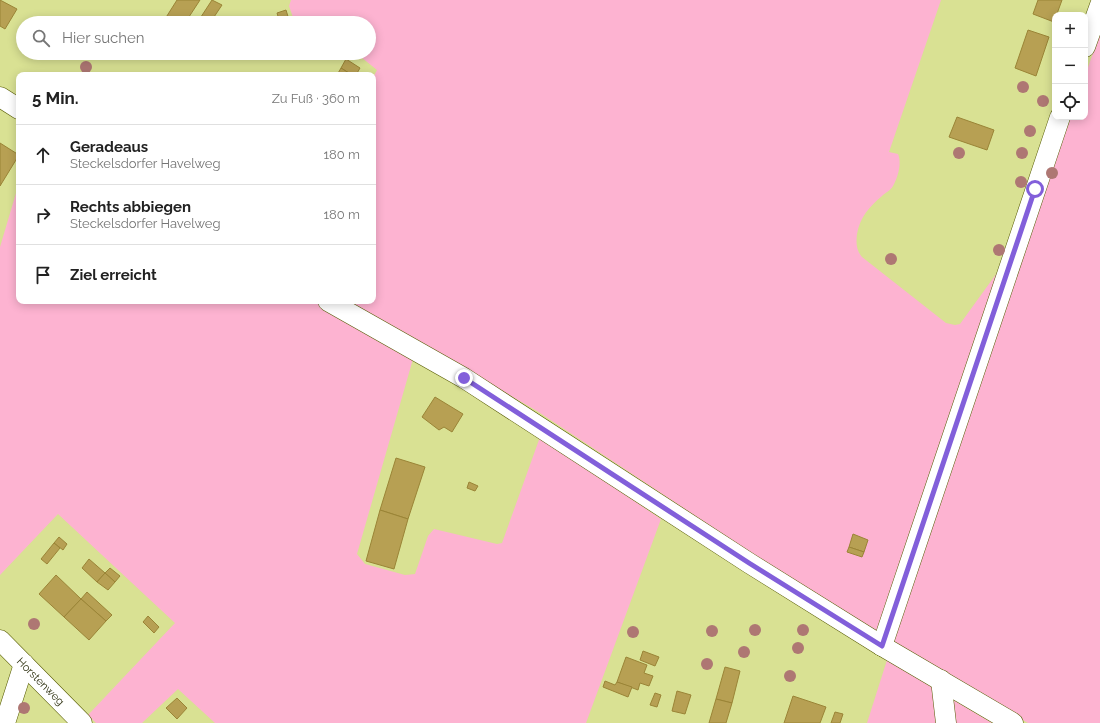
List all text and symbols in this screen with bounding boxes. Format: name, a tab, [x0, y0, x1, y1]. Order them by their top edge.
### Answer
map controls	[1052, 12, 1088, 120]
button: +	[1052, 12, 1088, 48]
search box	[16, 16, 376, 60]
icon: search	[30, 27, 52, 49]
text: Hier suchen	[62, 29, 145, 47]
button: −	[1052, 48, 1088, 84]
button: locate	[1052, 84, 1088, 120]
text: 5 Min.	[32, 88, 79, 108]
text: Zu Fuß · 360 m	[272, 91, 360, 106]
text: Geradeaus	[70, 138, 148, 156]
icon: ahead	[32, 144, 54, 166]
text: 180 m	[324, 147, 360, 162]
text: Steckelsdorfer Havelweg	[70, 156, 221, 171]
route start	[1026, 180, 1044, 198]
text: Rechts abbiegen	[70, 198, 191, 216]
icon: right	[32, 204, 54, 226]
text: 180 m	[324, 207, 360, 222]
text: Steckelsdorfer Havelweg	[70, 216, 221, 231]
icon: arrive	[32, 264, 54, 286]
text: Ziel erreicht	[70, 266, 157, 284]
route end	[455, 369, 473, 387]
street label: Horstenweg	[14, 655, 67, 708]

